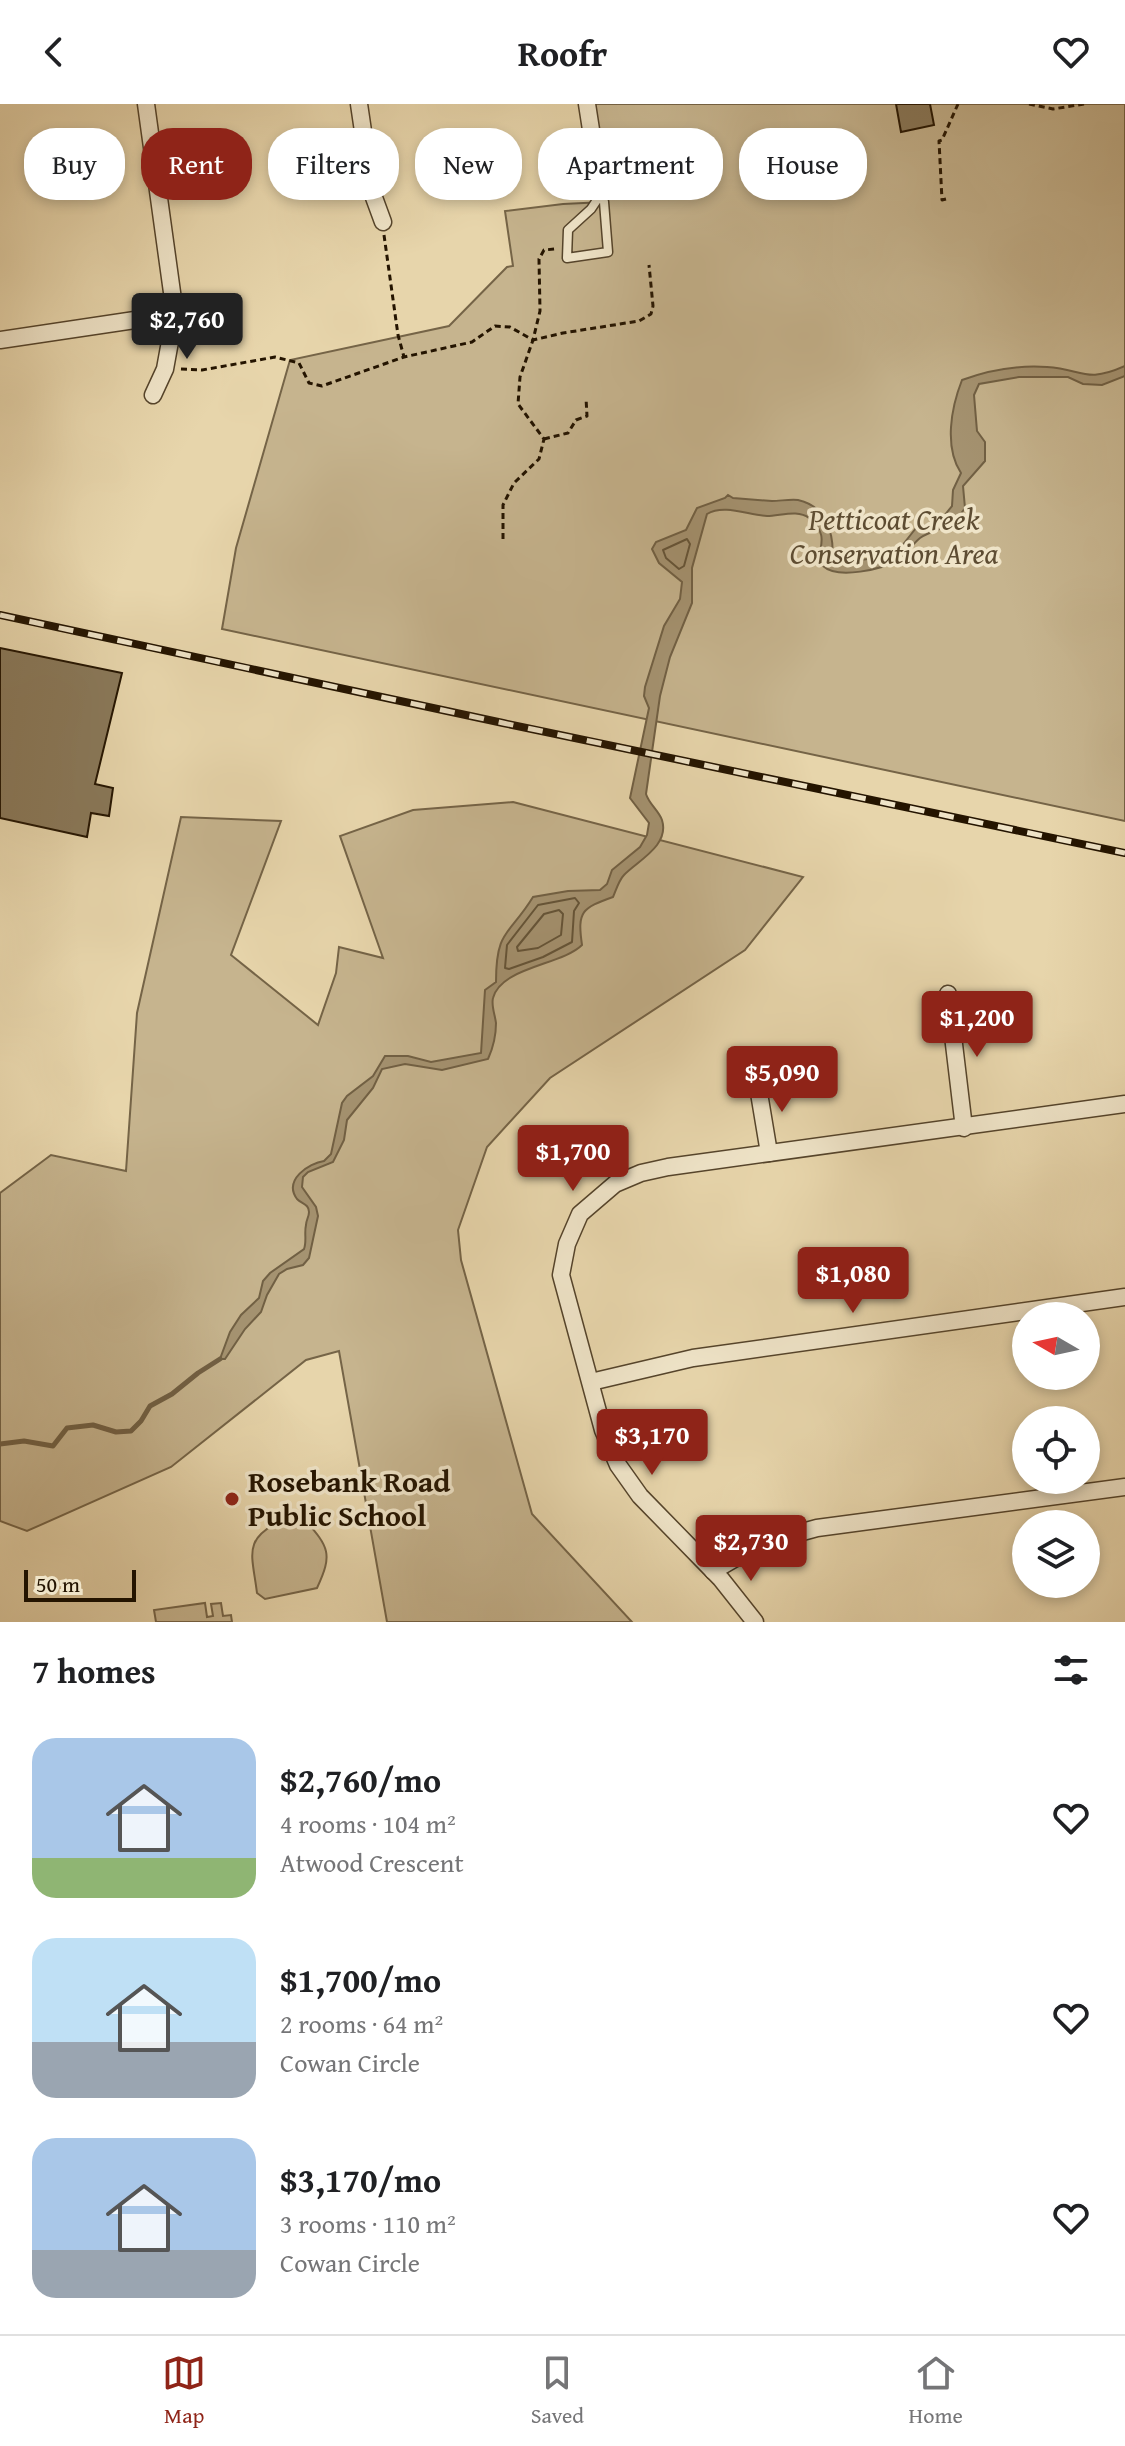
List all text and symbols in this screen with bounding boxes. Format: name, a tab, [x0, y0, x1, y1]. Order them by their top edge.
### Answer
text: Roofr	[518, 26, 607, 79]
icon: back	[32, 30, 76, 74]
icon: heart	[1049, 30, 1093, 74]
chip: Buy	[24, 128, 125, 200]
chip: Rent	[141, 128, 252, 200]
chip: Filters	[268, 128, 399, 200]
chip: New	[415, 128, 522, 200]
chip: Apartment	[538, 128, 723, 200]
chip: House	[739, 128, 867, 200]
pin: $2,760	[122, 293, 252, 361]
text: $2,760	[150, 299, 224, 338]
park label: Petticoat Creek Conservation Area	[790, 497, 999, 575]
pin: $1,200	[912, 991, 1042, 1059]
text: $1,200	[940, 997, 1014, 1036]
pin: $5,090	[717, 1046, 847, 1114]
text: $5,090	[745, 1052, 819, 1091]
pin: $1,700	[508, 1125, 638, 1193]
text: $1,700	[536, 1131, 610, 1170]
pin: $1,080	[788, 1247, 918, 1315]
text: $1,080	[816, 1253, 890, 1292]
north arrow	[1012, 1302, 1100, 1390]
map controls	[1012, 1302, 1100, 1598]
button: locate	[1012, 1406, 1100, 1494]
pin: $3,170	[587, 1409, 717, 1477]
text: $3,170	[615, 1415, 689, 1454]
place label: Rosebank Road Public School	[248, 1459, 451, 1537]
marker: Rosebank Road Public School	[223, 1490, 241, 1508]
button: layers	[1012, 1510, 1100, 1598]
pin: $2,730	[686, 1515, 816, 1583]
text: $2,730	[714, 1521, 788, 1560]
scale bar	[24, 1566, 136, 1602]
text: 50 m	[36, 1568, 80, 1600]
text: 7 homes	[32, 1646, 156, 1695]
icon: filters	[1049, 1648, 1093, 1692]
text: $2,760/mo	[280, 1755, 441, 1804]
icon: home	[96, 1770, 192, 1866]
icon: heart	[1049, 1796, 1093, 1840]
text: 4 rooms · 104 m²	[280, 1804, 456, 1843]
text: Atwood Crescent	[280, 1843, 464, 1882]
text: $1,700/mo	[280, 1955, 441, 2004]
icon: home	[96, 1970, 192, 2066]
icon: heart	[1049, 1996, 1093, 2040]
text: 2 rooms · 64 m²	[280, 2004, 443, 2043]
text: Cowan Circle	[280, 2043, 420, 2082]
text: $3,170/mo	[280, 2155, 441, 2204]
icon: home	[96, 2170, 192, 2266]
icon: heart	[1049, 2196, 1093, 2240]
text: 3 rooms · 110 m²	[280, 2204, 456, 2243]
text: Cowan Circle	[280, 2243, 420, 2282]
tab: Map	[162, 2351, 206, 2431]
tab: Saved	[531, 2351, 584, 2431]
tab: Home	[909, 2351, 963, 2431]

